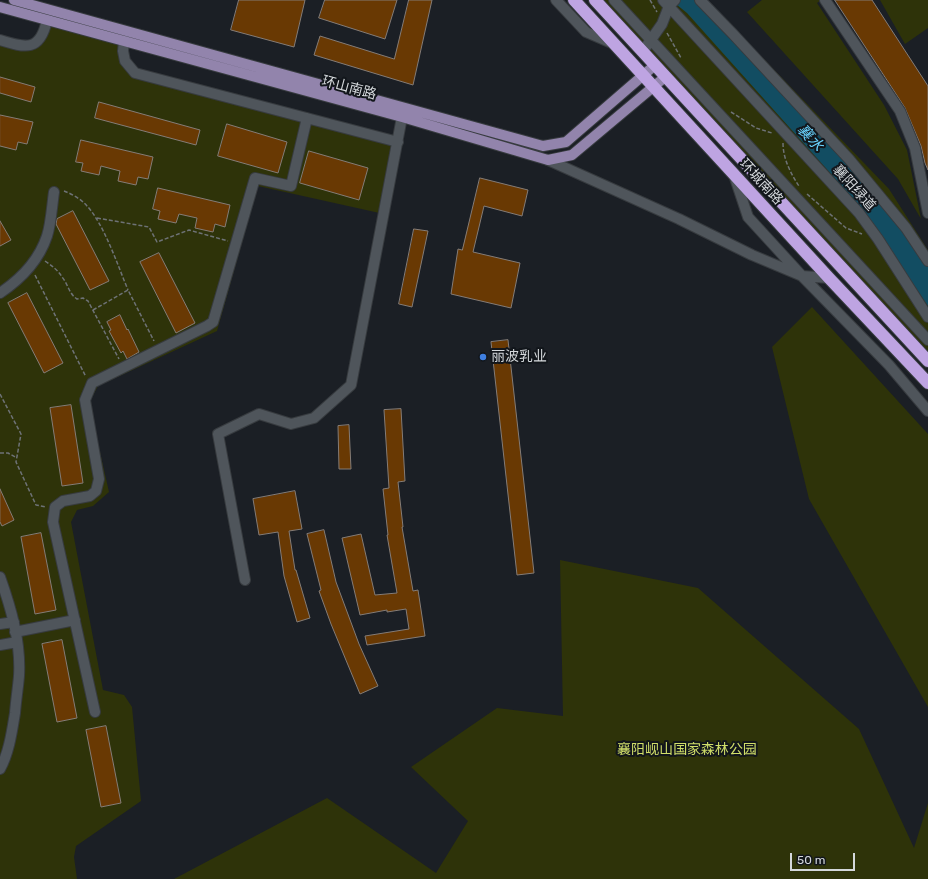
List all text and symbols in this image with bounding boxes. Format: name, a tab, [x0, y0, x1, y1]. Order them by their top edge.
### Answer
street label: 环山南路	[320, 73, 378, 103]
water label: 襄水	[793, 121, 827, 155]
street label: 环城南路	[736, 156, 786, 208]
street label: 襄阳绿道	[829, 162, 879, 214]
place label: 丽波乳业	[491, 349, 547, 365]
marker: 丽波乳业	[478, 352, 488, 362]
park label: 襄阳岘山国家森林公园	[617, 742, 757, 758]
scale bar	[792, 845, 857, 871]
text: 50 m	[797, 853, 825, 867]

